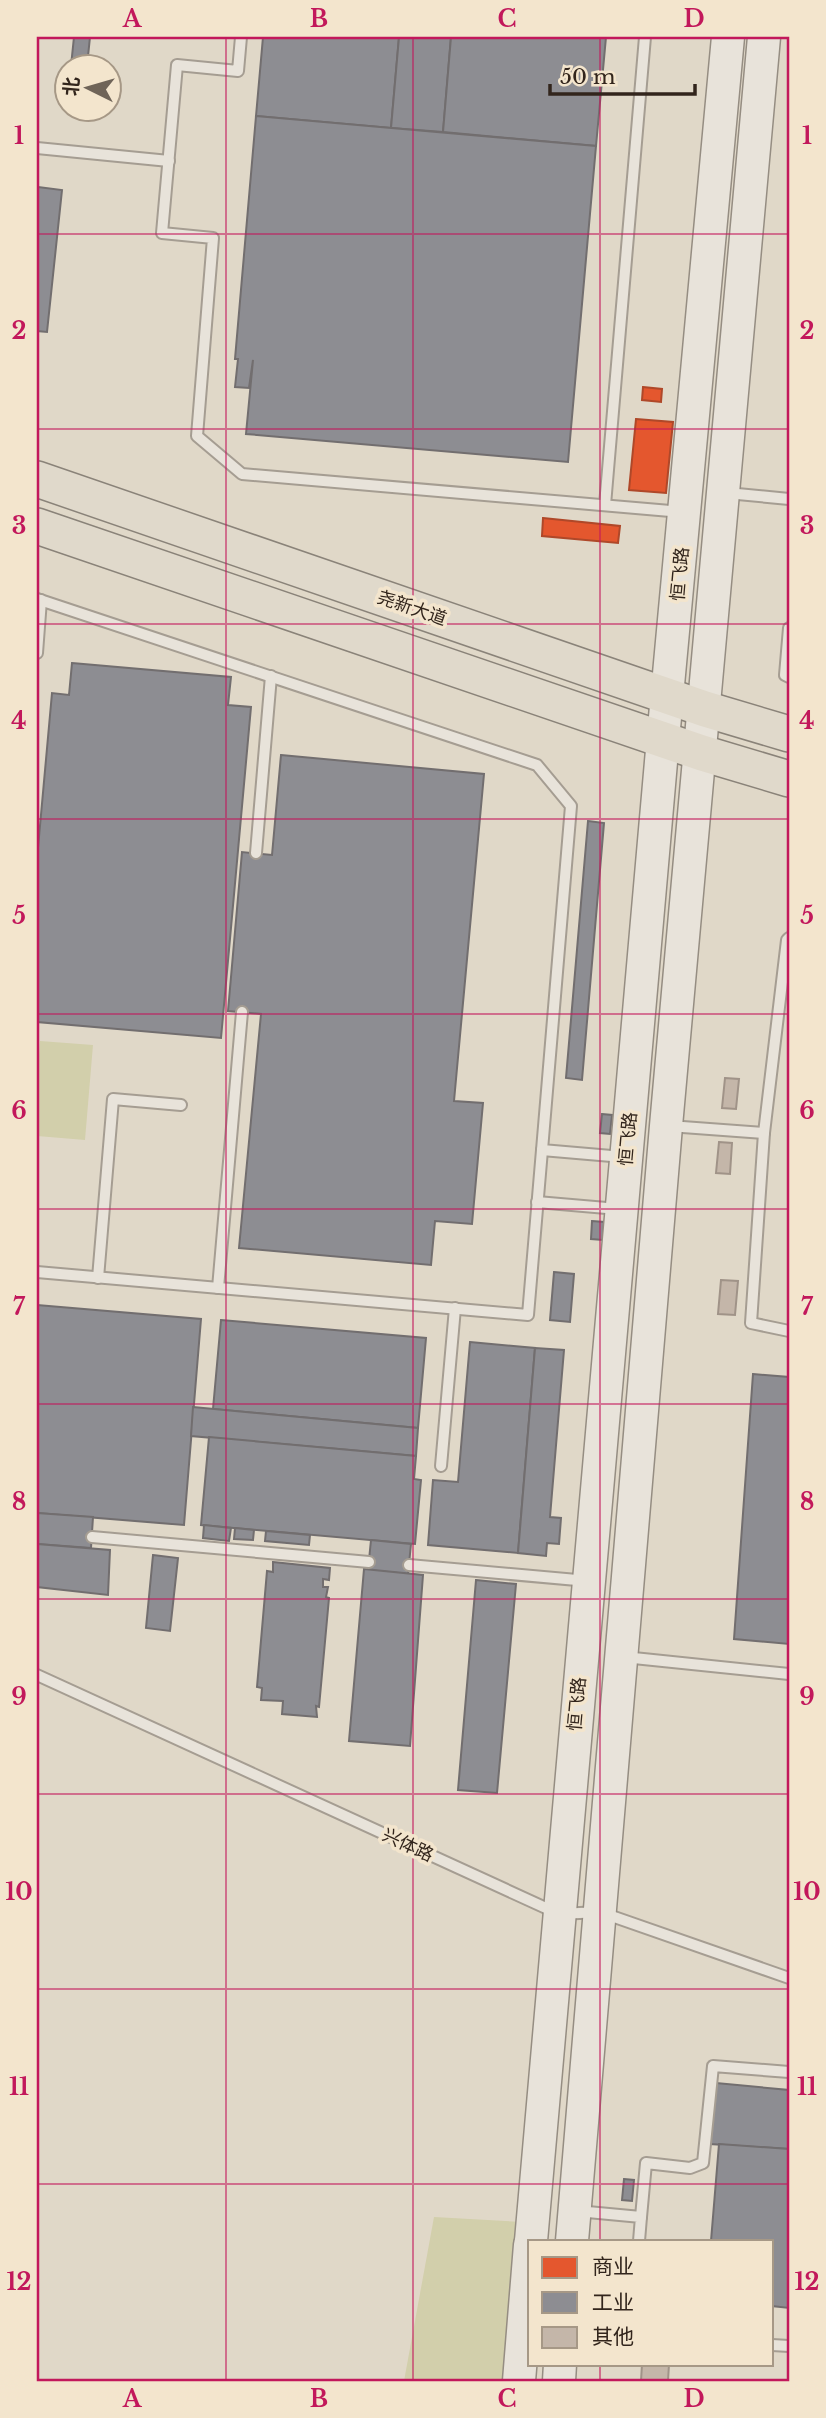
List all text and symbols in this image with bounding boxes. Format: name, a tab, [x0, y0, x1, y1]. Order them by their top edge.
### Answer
text: A	[122, 5, 143, 33]
text: B	[310, 5, 328, 33]
text: C	[498, 5, 516, 33]
text: D	[683, 5, 705, 33]
north arrow	[52, 52, 122, 122]
scale bar	[550, 52, 695, 96]
text: 50 m	[560, 64, 616, 90]
text: 北	[59, 76, 84, 97]
text: 1	[14, 122, 24, 150]
text: 1	[802, 122, 812, 150]
text: 2	[12, 317, 26, 345]
text: 2	[800, 317, 814, 345]
text: 3	[12, 512, 26, 540]
text: 3	[800, 512, 814, 540]
street label: 恒飞路	[667, 546, 693, 602]
street label: 尧新大道	[374, 586, 450, 630]
text: 4	[11, 707, 27, 735]
text: 4	[799, 707, 815, 735]
text: 5	[12, 902, 26, 930]
text: 5	[800, 902, 814, 930]
text: 6	[11, 1097, 27, 1125]
text: 6	[799, 1097, 815, 1125]
street label: 恒飞路	[615, 1111, 641, 1167]
text: 7	[13, 1293, 26, 1321]
text: 7	[801, 1293, 814, 1321]
text: 8	[12, 1488, 26, 1516]
text: 8	[800, 1488, 814, 1516]
street label: 恒飞路	[564, 1676, 590, 1732]
text: 9	[11, 1683, 27, 1711]
text: 9	[799, 1683, 815, 1711]
street label: 兴体路	[379, 1824, 437, 1866]
text: 10	[5, 1878, 33, 1906]
text: 10	[793, 1878, 821, 1906]
text: 11	[9, 2073, 29, 2101]
text: 11	[797, 2073, 817, 2101]
legend	[528, 2240, 774, 2366]
text: 商业	[592, 2254, 634, 2280]
text: 12	[6, 2268, 32, 2296]
text: 12	[794, 2268, 820, 2296]
text: 工业	[592, 2290, 634, 2316]
text: 其他	[592, 2324, 634, 2350]
text: A	[122, 2385, 143, 2413]
text: B	[310, 2385, 328, 2413]
text: C	[498, 2385, 516, 2413]
text: D	[683, 2385, 705, 2413]

